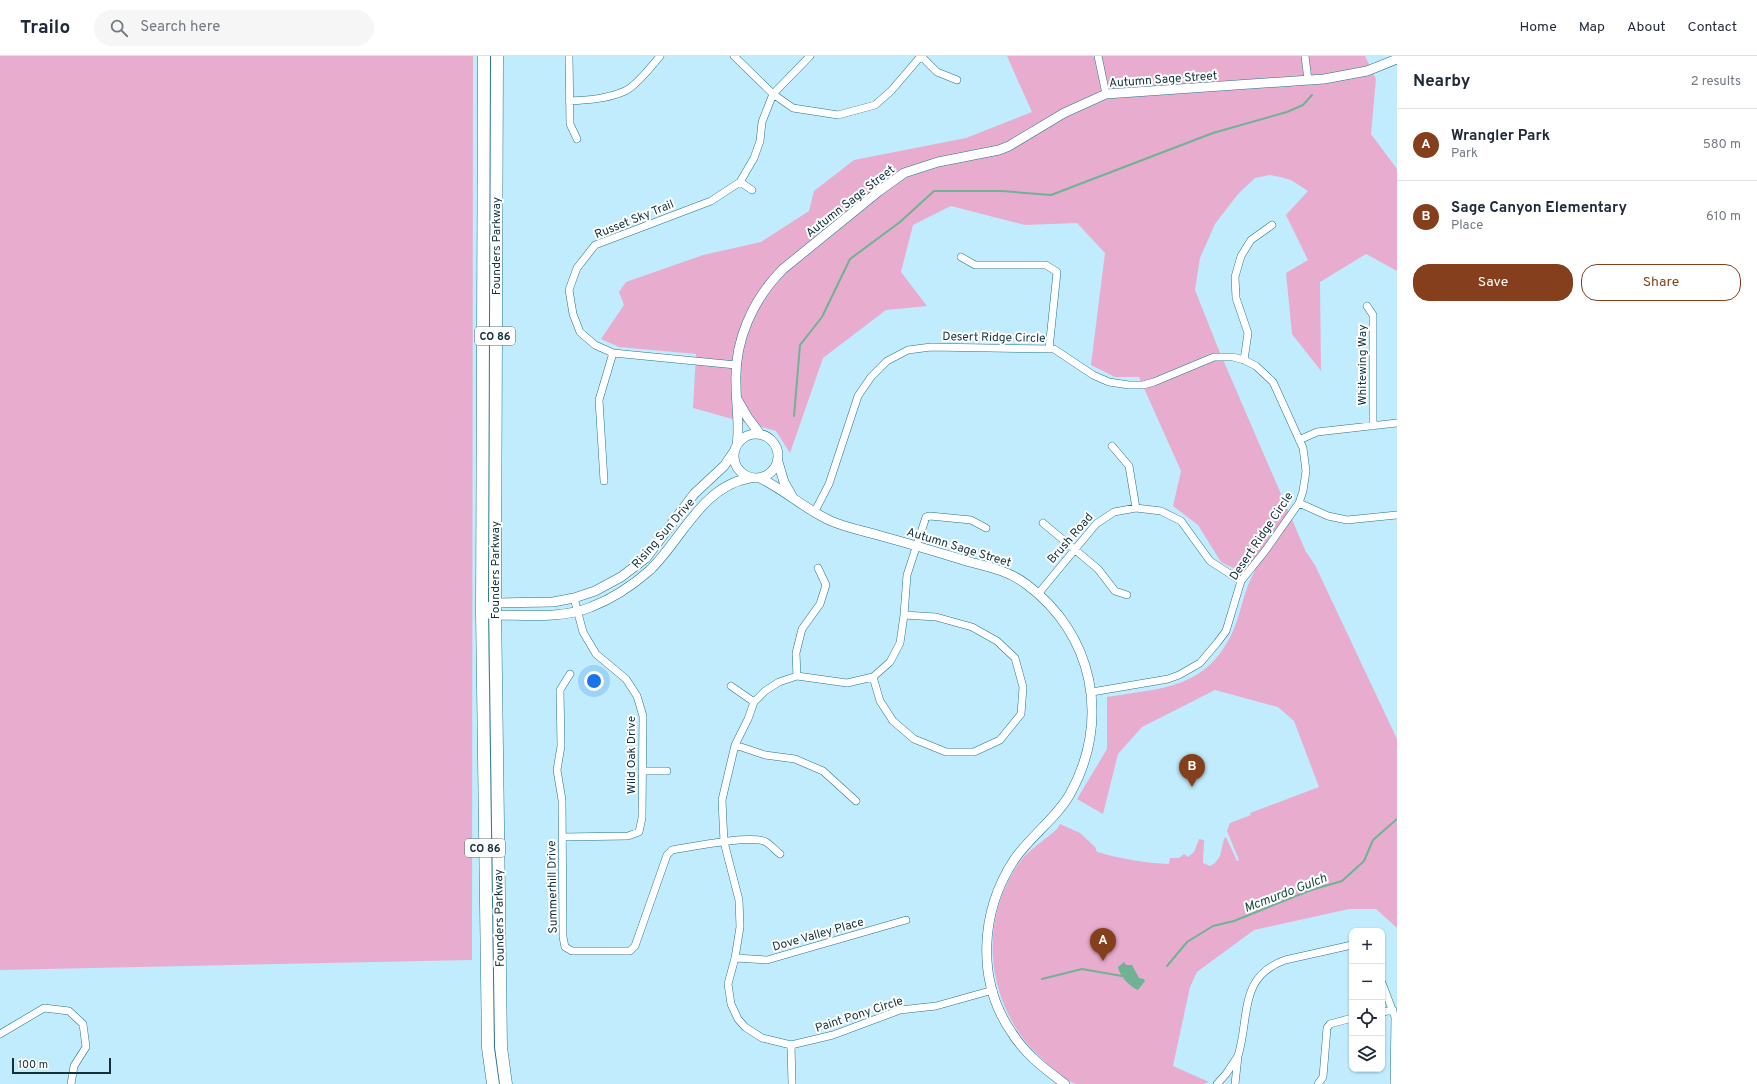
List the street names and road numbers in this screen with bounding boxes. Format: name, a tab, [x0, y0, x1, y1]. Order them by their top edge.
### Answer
street label: Autumn Sage Street	[1108, 68, 1218, 92]
street label: Autumn Sage Street	[803, 162, 898, 241]
street label: Founders Parkway	[489, 197, 505, 295]
street label: Russet Sky Trail	[592, 197, 676, 243]
street label: Whitewing Way	[1355, 325, 1371, 405]
road number: CO 86	[475, 327, 515, 345]
street label: Desert Ridge Circle	[942, 329, 1046, 347]
street label: Desert Ridge Circle	[1226, 489, 1297, 584]
street label: Rising Sun Drive	[629, 495, 699, 572]
street label: Brush Road	[1044, 510, 1097, 567]
street label: Founders Parkway	[488, 521, 504, 619]
street label: Autumn Sage Street	[904, 524, 1013, 571]
street label: Wild Oak Drive	[624, 716, 640, 794]
road number: CO 86	[465, 839, 505, 857]
street label: Summerhill Drive	[544, 840, 562, 934]
street label: Founders Parkway	[491, 869, 509, 967]
street label: Dove Valley Place	[771, 914, 866, 956]
street label: Paint Pony Circle	[813, 993, 905, 1037]

